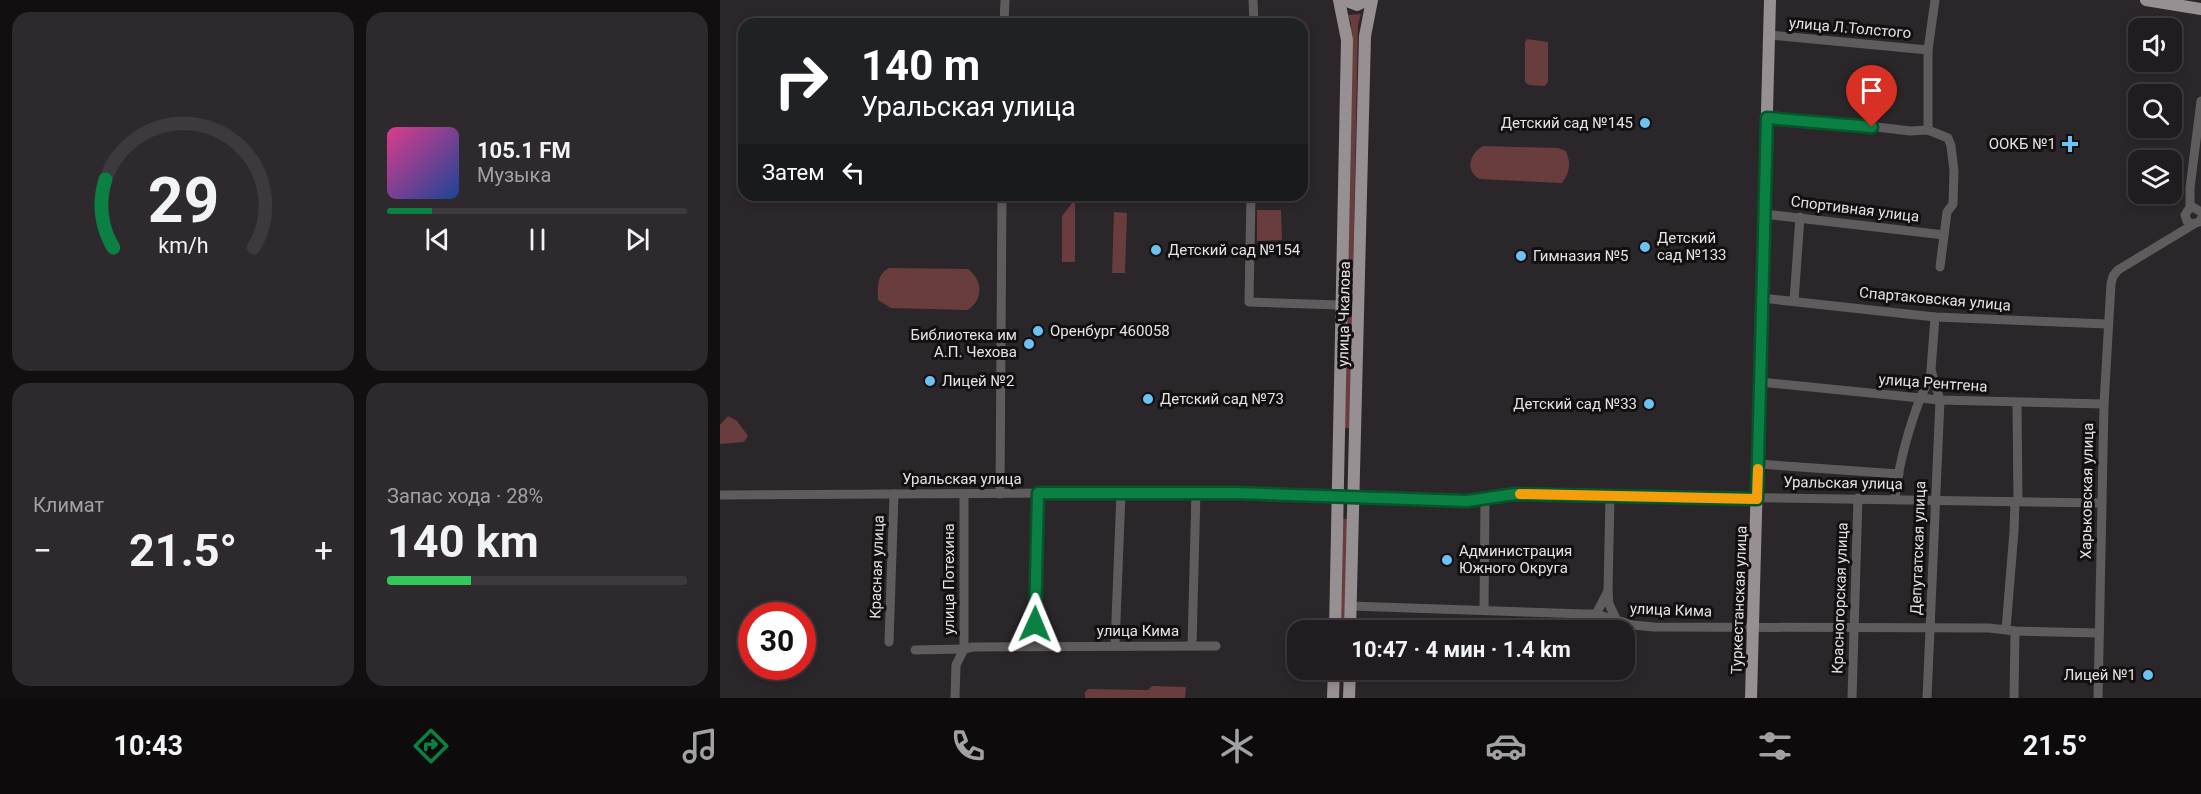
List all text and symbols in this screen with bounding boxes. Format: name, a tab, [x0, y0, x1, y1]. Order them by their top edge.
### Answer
street label: улица Л.Толстого	[1788, 14, 1912, 42]
map controls	[2128, 18, 2182, 204]
button: sound	[2128, 18, 2182, 72]
text: 140 m	[861, 41, 980, 90]
icon: right	[762, 42, 840, 120]
pin	[1846, 65, 1897, 127]
icon: arrive	[1855, 74, 1888, 107]
button: search	[2128, 84, 2182, 138]
text: Уральская улица	[861, 91, 1076, 123]
place label: Детский сад №145	[1501, 114, 1633, 132]
marker: Детский сад №145	[1638, 116, 1652, 130]
place label: ООКБ №1	[1989, 135, 2056, 153]
marker: ООКБ №1	[2061, 135, 2079, 153]
text: 105.1 FM	[477, 138, 571, 163]
button: layers	[2128, 150, 2182, 204]
icon: left	[837, 156, 870, 189]
text: Затем	[762, 160, 825, 185]
text: Музыка	[477, 163, 551, 187]
text: 29	[147, 165, 219, 238]
street label: Спортивная улица	[1790, 192, 1920, 226]
icon: previous	[421, 223, 454, 256]
icon: pause	[521, 223, 554, 256]
icon: next	[621, 223, 654, 256]
place label: Детский сад №133	[1657, 229, 1727, 264]
text: km/h	[158, 234, 208, 259]
marker: Детский сад №133	[1638, 240, 1652, 254]
place label: Детский сад №154	[1168, 241, 1301, 259]
marker: Детский сад №154	[1149, 243, 1163, 257]
place label: Гимназия №5	[1533, 247, 1629, 265]
marker: Гимназия №5	[1514, 249, 1528, 263]
street label: улица Чкалова	[1334, 261, 1354, 367]
street label: Спартаковская улица	[1858, 283, 2012, 315]
place label: Оренбург 460058	[1050, 322, 1170, 340]
marker: Оренбург 460058	[1031, 324, 1045, 338]
place label: Библиотека им А.П. Чехова	[911, 326, 1017, 361]
marker: Библиотека им А.П. Чехова	[1022, 337, 1036, 351]
street label: улица Рентгена	[1878, 370, 1988, 396]
place label: Лицей №2	[942, 372, 1014, 390]
marker: Лицей №2	[923, 374, 937, 388]
place label: Детский сад №73	[1160, 390, 1284, 408]
marker: Детский сад №73	[1141, 392, 1155, 406]
place label: Детский сад №33	[1513, 395, 1637, 413]
marker: Детский сад №33	[1642, 397, 1656, 411]
street label: Харьковская улица	[2077, 423, 2097, 559]
street label: Уральская улица	[902, 470, 1022, 488]
street label: Уральская улица	[1783, 473, 1903, 493]
street label: Депутатская улица	[1907, 481, 1929, 615]
text: Запас хода · 28%	[387, 484, 543, 508]
text: Климат	[33, 493, 104, 517]
text: 140 km	[387, 515, 539, 568]
street label: Красная улица	[866, 515, 888, 619]
street label: Красногорская улица	[1828, 522, 1852, 674]
street label: улица Потехина	[940, 523, 958, 635]
text: 21.5°	[129, 524, 237, 577]
street label: Туркестанская улица	[1727, 525, 1751, 675]
text: −	[33, 531, 52, 570]
text: +	[314, 531, 333, 570]
place label: Администрация Южного Округа	[1459, 542, 1572, 577]
marker: Администрация Южного Округа	[1440, 553, 1454, 567]
position arrow	[1003, 592, 1067, 656]
street label: улица Кима	[1630, 600, 1712, 620]
speed limit sign: 30	[738, 602, 816, 680]
street label: улица Кима	[1097, 622, 1179, 640]
text: 10:47 · 4 мин · 1.4 km	[1351, 637, 1571, 662]
place label: Лицей №1	[2064, 666, 2136, 684]
marker: Лицей №1	[2141, 668, 2155, 682]
icon: directions	[410, 725, 452, 767]
icon: music	[679, 725, 721, 767]
icon: phone	[947, 725, 989, 767]
icon: climate	[1216, 725, 1258, 767]
icon: car	[1485, 725, 1527, 767]
icon: filters	[1754, 725, 1796, 767]
text: 10:43	[113, 730, 183, 762]
text: 21.5°	[2023, 730, 2088, 762]

